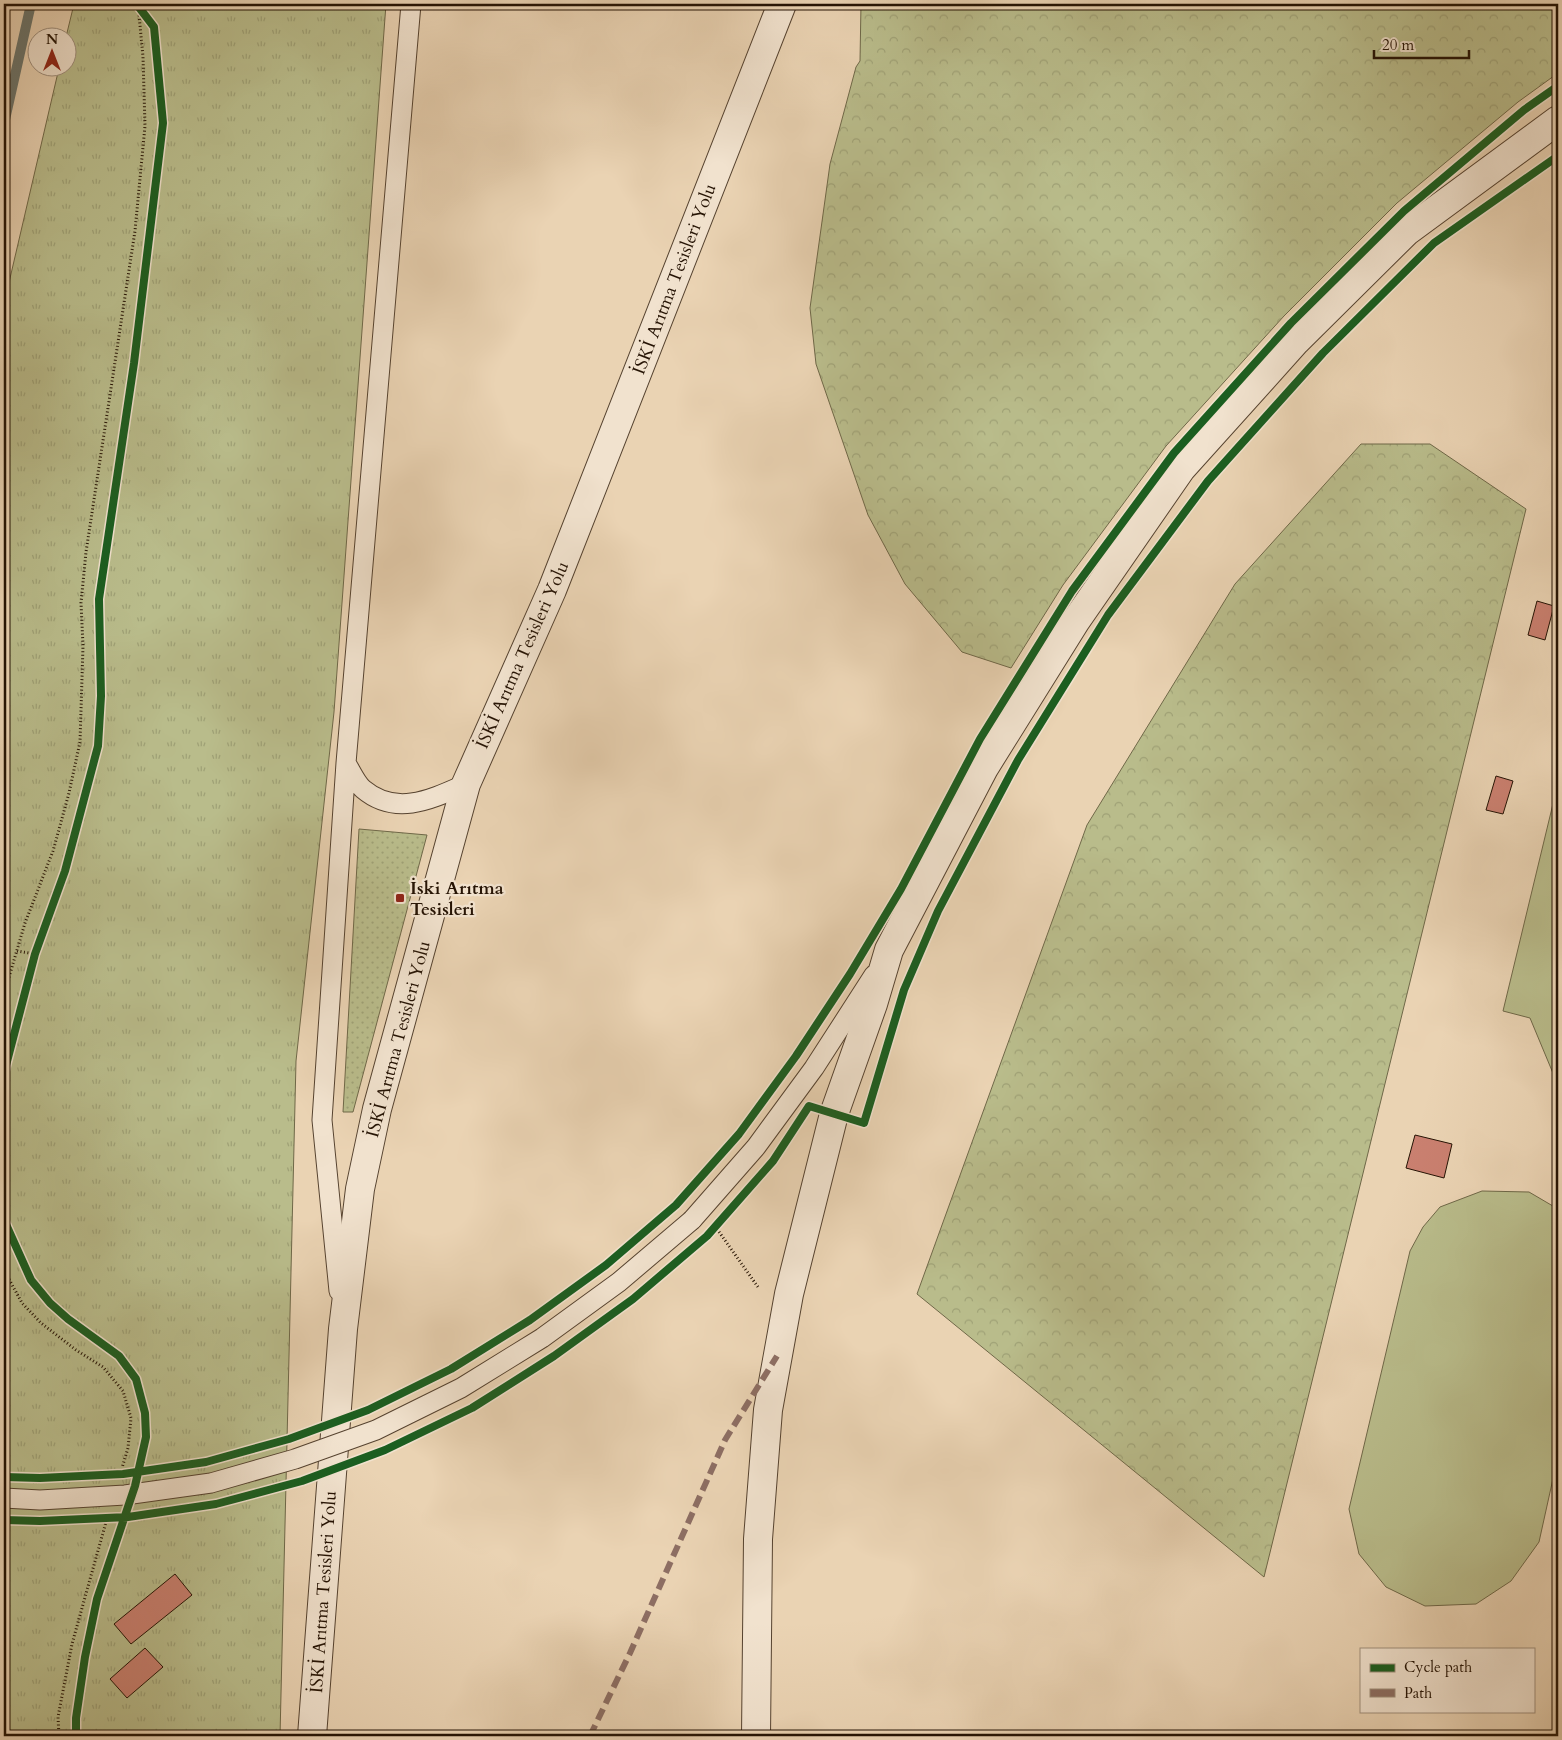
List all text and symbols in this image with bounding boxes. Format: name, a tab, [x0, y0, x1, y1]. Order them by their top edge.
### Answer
north arrow	[28, 28, 78, 78]
scale bar	[1374, 28, 1470, 60]
text: N	[46, 30, 58, 49]
text: 20 m	[1382, 35, 1414, 55]
street label: İSKİ Arıtma Tesisleri Yolu	[626, 180, 723, 378]
street label: İSKİ Arıtma Tesisleri Yolu	[470, 557, 575, 753]
place label: İski Arıtma Tesisleri	[410, 876, 504, 922]
marker: İski Arıtma Tesisleri	[394, 892, 406, 904]
street label: İSKİ Arıtma Tesisleri Yolu	[360, 938, 437, 1140]
street label: İSKİ Arıtma Tesisleri Yolu	[304, 1490, 343, 1694]
legend	[1360, 1648, 1534, 1712]
text: Cycle path	[1404, 1657, 1473, 1677]
text: Path	[1404, 1683, 1433, 1703]

